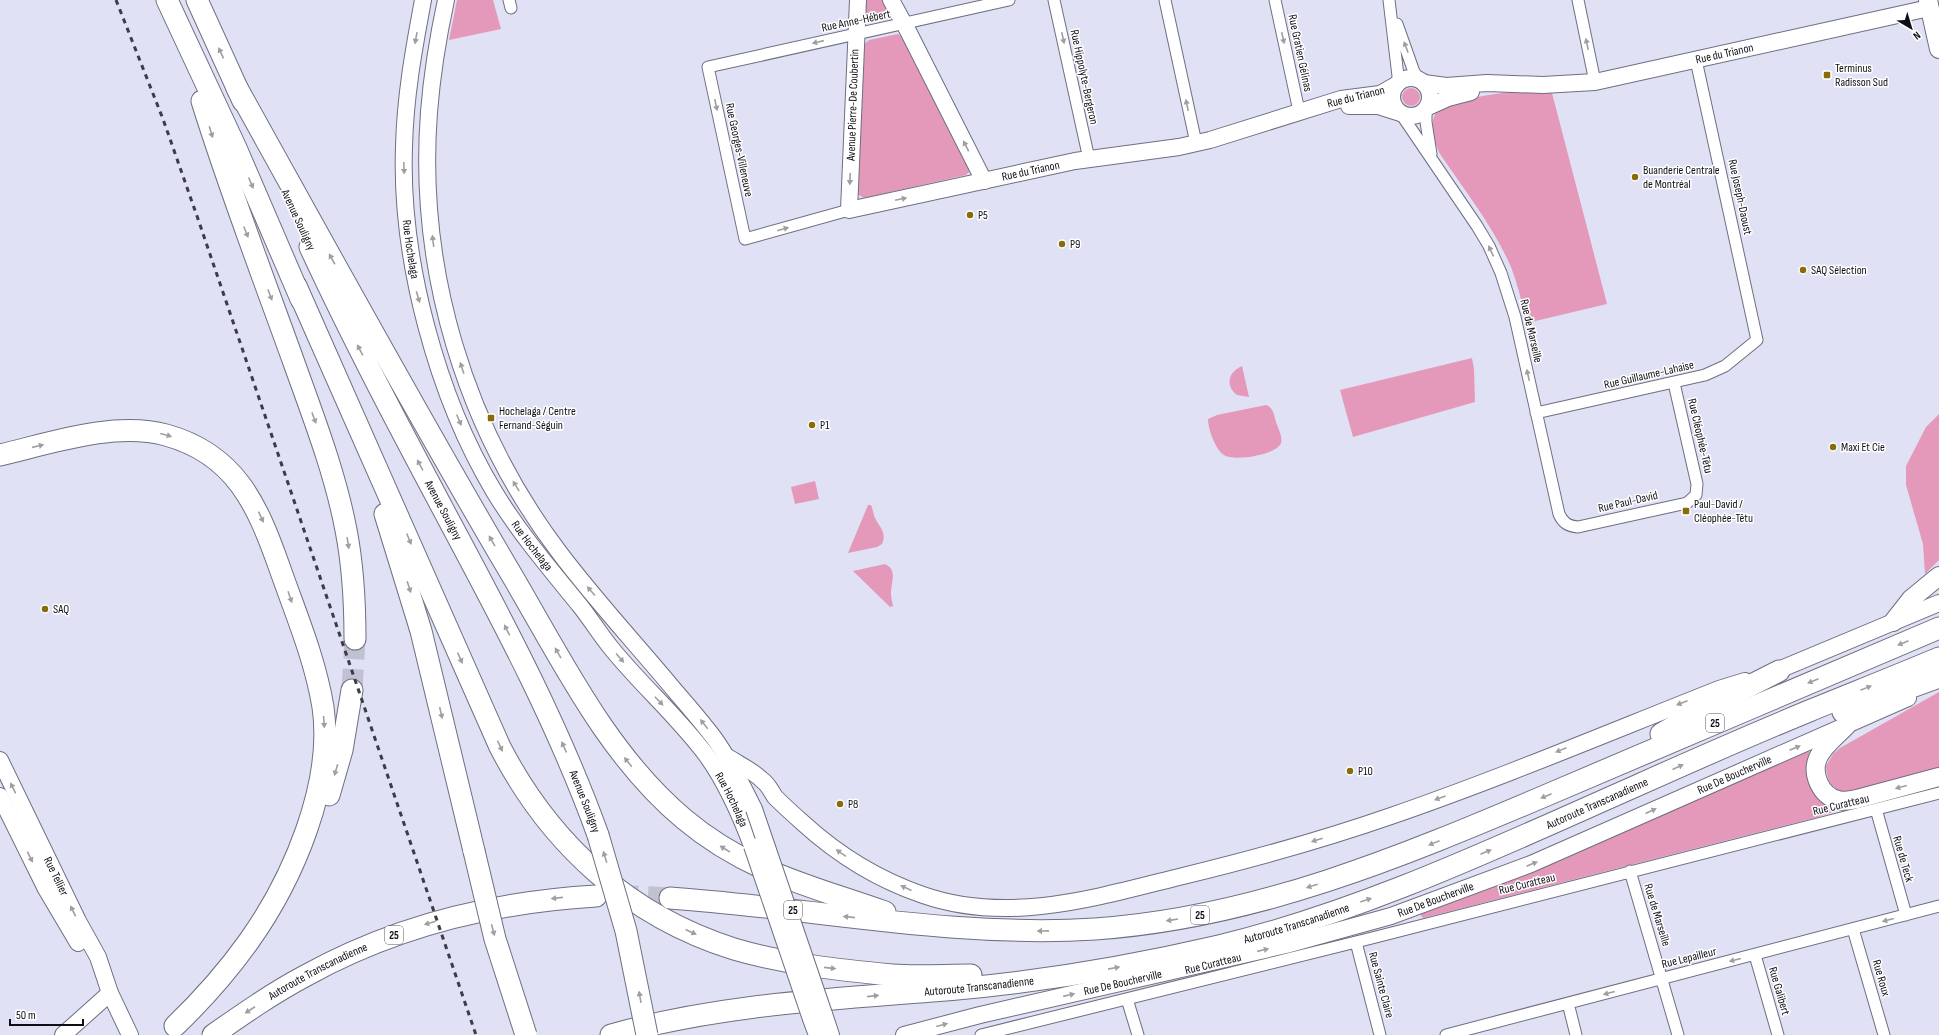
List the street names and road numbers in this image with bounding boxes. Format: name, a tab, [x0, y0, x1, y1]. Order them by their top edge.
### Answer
street label: Rue Anne-Hébert	[820, 6, 892, 36]
street label: Rue Gratien Gélinas	[1284, 13, 1316, 93]
street label: Rue Hippolyte-Bergeron	[1067, 28, 1101, 126]
street label: Rue du Trianon	[1694, 40, 1755, 67]
street label: Avenue Pierre-De Coubertin	[844, 49, 862, 162]
street label: Rue du Trianon	[1326, 83, 1386, 111]
street label: Rue Georges-Villeneuve	[722, 102, 756, 198]
street label: Rue du Trianon	[1000, 157, 1061, 184]
street label: Rue Joseph-Daoust	[1725, 158, 1755, 236]
street label: Avenue Souligny	[277, 186, 319, 253]
street label: Rue Hochelaga	[399, 219, 423, 280]
street label: Rue de Marseille	[1516, 298, 1546, 364]
street label: Rue Guillaume-Lahaise	[1603, 357, 1696, 393]
street label: Rue Cléophée-Têtu	[1684, 397, 1716, 475]
street label: Avenue Souligny	[421, 477, 466, 543]
street label: Rue Paul-David	[1597, 488, 1659, 516]
street label: Rue Hochelaga	[508, 518, 556, 574]
road number: 25	[1706, 714, 1724, 732]
street label: Rue De Boucherville	[1695, 751, 1774, 797]
street label: Avenue Souligny	[566, 767, 604, 835]
street label: Rue Hochelaga	[712, 769, 751, 830]
street label: Autoroute Transcanadienne	[1543, 774, 1651, 833]
street label: Rue Curatteau	[1811, 791, 1871, 819]
street label: Rue de Teck	[1889, 834, 1917, 884]
street label: Rue Tellier	[40, 854, 72, 899]
street label: Rue Curatteau	[1497, 870, 1557, 898]
street label: Rue De Boucherville	[1396, 878, 1476, 920]
street label: Rue de Marseille	[1640, 882, 1674, 948]
street label: Autoroute Transcanadienne	[1241, 900, 1351, 947]
road number: 25	[784, 901, 802, 919]
road number: 25	[1191, 906, 1209, 924]
road number: 25	[385, 926, 403, 944]
street label: Autoroute Transcanadienne	[265, 939, 370, 1004]
street label: Rue Lepailleur	[1660, 944, 1719, 972]
street label: Rue Curatteau	[1183, 950, 1243, 978]
street label: Rue Sainte Claire	[1365, 950, 1397, 1020]
street label: Rue Roux	[1869, 958, 1893, 998]
street label: Rue Galibert	[1765, 965, 1793, 1017]
street label: Rue De Boucherville	[1082, 966, 1163, 999]
street label: Autoroute Transcanadienne	[923, 973, 1035, 999]

